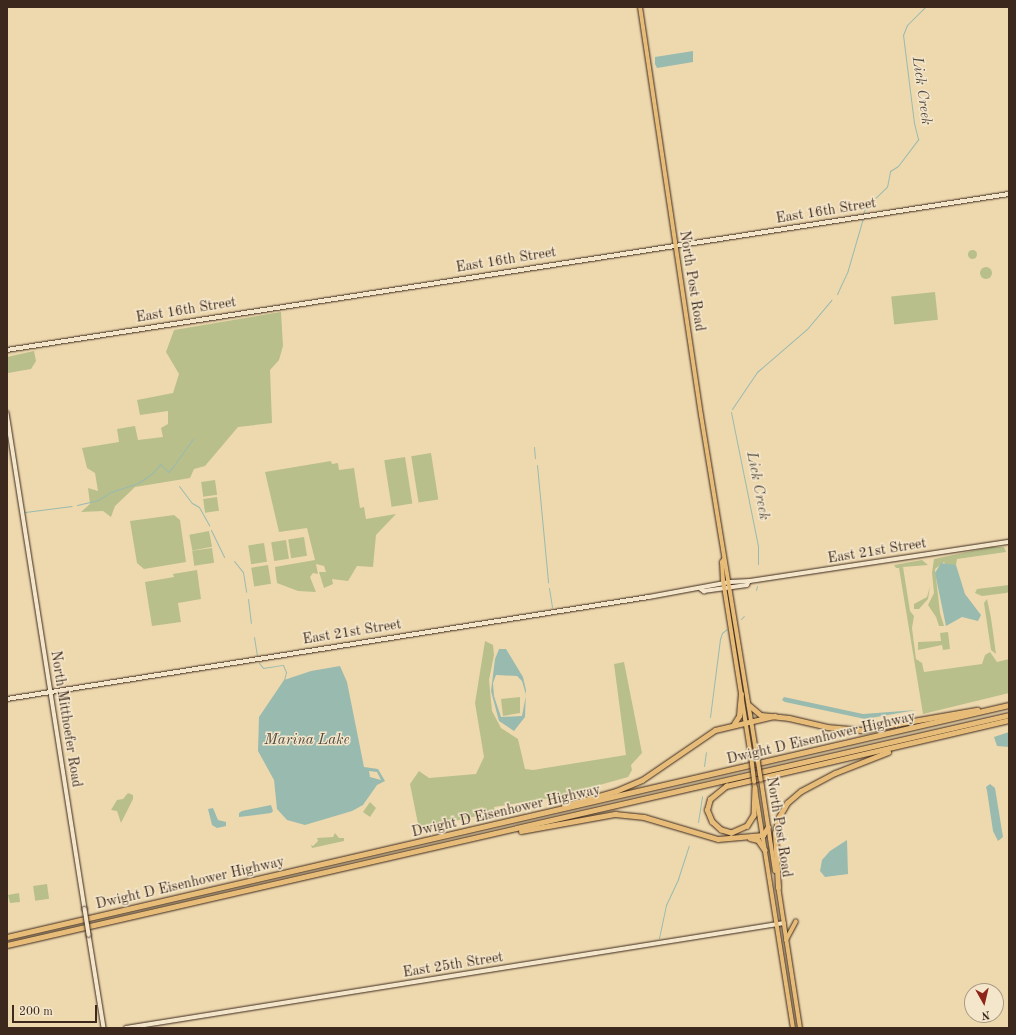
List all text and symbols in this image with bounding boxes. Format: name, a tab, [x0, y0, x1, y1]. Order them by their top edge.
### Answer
water label: Lick Creek	[907, 55, 935, 127]
street label: East 16th Street	[775, 195, 877, 227]
street label: North Post Road	[676, 229, 708, 333]
street label: East 16th Street	[455, 244, 557, 276]
street label: East 16th Street	[135, 294, 237, 326]
water label: Lick Creek	[742, 450, 772, 522]
street label: East 21st Street	[826, 535, 928, 567]
street label: East 21st Street	[301, 616, 403, 648]
street label: North Mitthoefer Road	[47, 649, 85, 789]
street label: Dwight D Eisenhower Highway	[725, 708, 917, 768]
water label: Marina Lake	[264, 732, 350, 750]
street label: North Post Road	[763, 775, 795, 879]
street label: Dwight D Eisenhower Highway	[410, 781, 602, 841]
street label: Dwight D Eisenhower Highway	[94, 853, 286, 913]
street label: East 25th Street	[402, 949, 504, 981]
north arrow	[964, 983, 1004, 1023]
scale bar	[14, 997, 99, 1023]
text: 200 m	[19, 1006, 53, 1018]
text: N	[981, 1008, 991, 1020]

